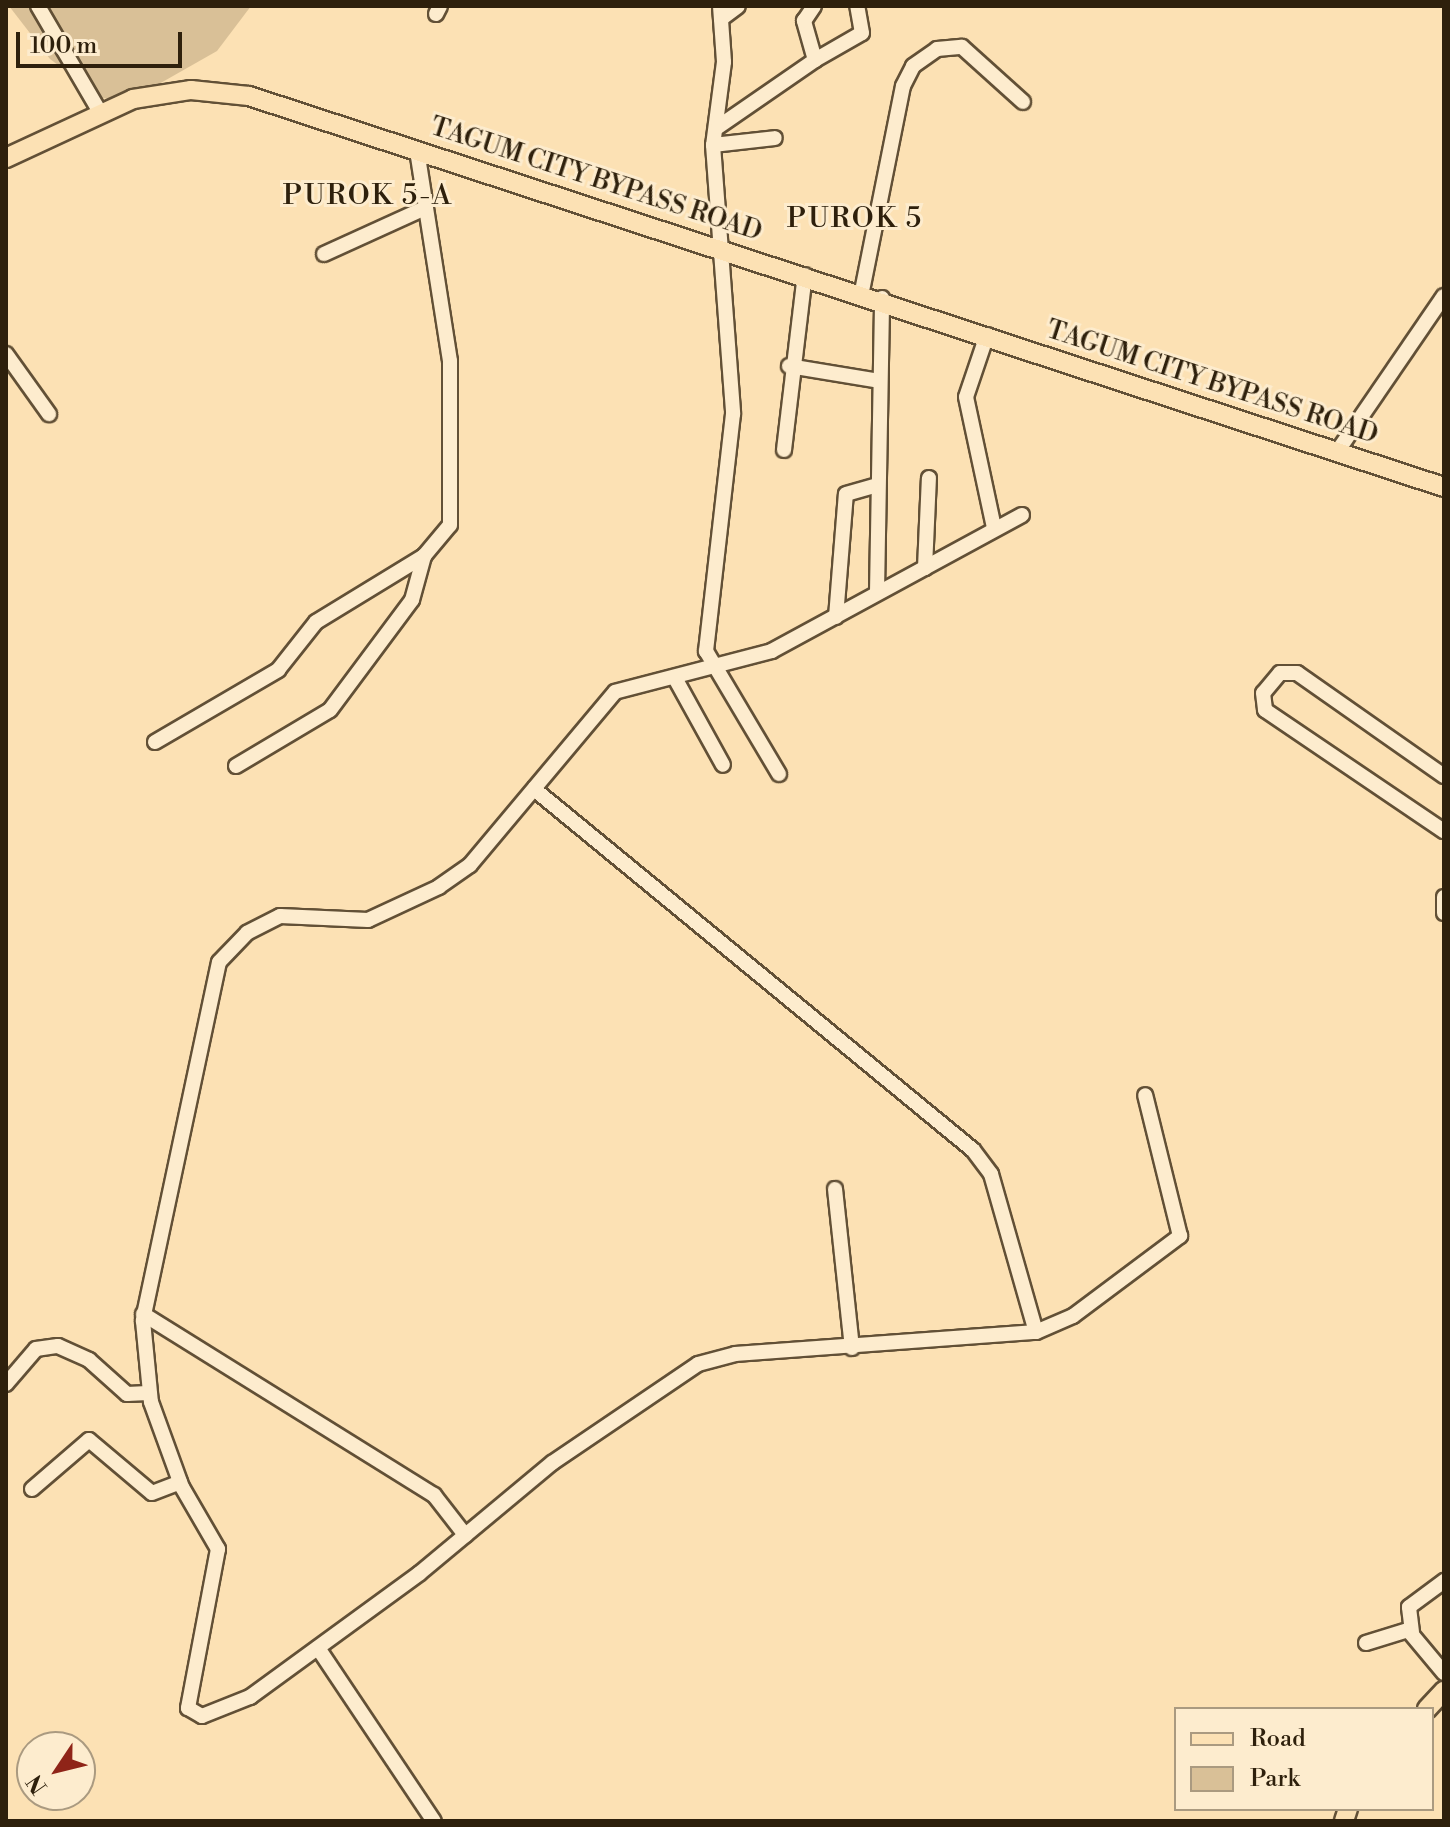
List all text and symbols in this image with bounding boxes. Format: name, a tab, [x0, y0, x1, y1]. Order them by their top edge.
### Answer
scale bar	[20, 16, 186, 66]
text: 100 m	[30, 31, 97, 61]
street label: TAGUM CITY BYPASS ROAD	[426, 112, 766, 248]
district label: PUROK 5-A	[283, 179, 453, 213]
district label: PUROK 5	[787, 202, 923, 236]
street label: TAGUM CITY BYPASS ROAD	[1042, 315, 1382, 451]
legend	[1174, 1707, 1434, 1811]
text: Road	[1250, 1724, 1306, 1754]
north arrow	[16, 1731, 96, 1811]
text: Park	[1250, 1764, 1300, 1794]
text: N	[22, 1769, 54, 1799]

